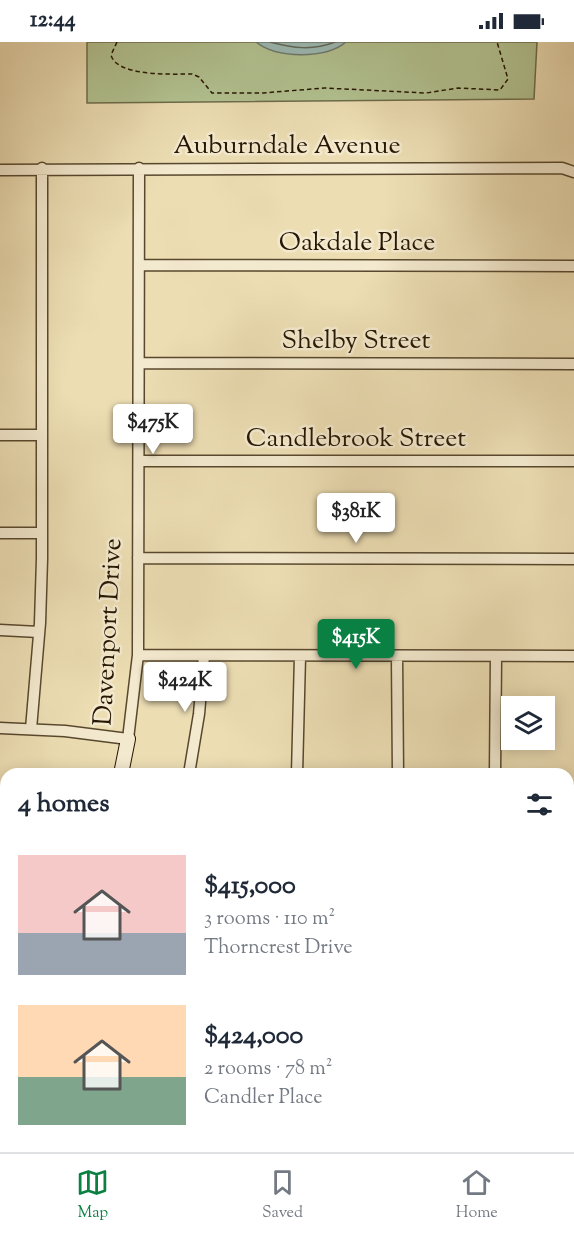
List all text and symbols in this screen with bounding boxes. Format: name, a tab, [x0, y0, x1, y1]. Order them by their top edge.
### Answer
text: 12:44	[30, 5, 76, 37]
street label: Auburndale Avenue	[173, 128, 401, 165]
street label: Oakdale Place	[279, 225, 435, 262]
street label: Shelby Street	[281, 323, 431, 360]
pin: $475K	[111, 404, 195, 455]
text: $475K	[127, 409, 179, 438]
street label: Candlebrook Street	[246, 421, 466, 458]
pin: $381K	[314, 493, 398, 544]
text: $381K	[331, 498, 381, 527]
street label: Davenport Drive	[86, 537, 132, 727]
pin: $415K	[314, 619, 398, 670]
text: $415K	[332, 624, 380, 653]
pin: $424K	[143, 662, 227, 713]
text: $424K	[158, 667, 212, 696]
map controls	[501, 696, 555, 750]
button: layers	[501, 696, 555, 750]
text: 4 homes	[18, 786, 109, 823]
icon: filters	[523, 788, 556, 821]
text: $415,000	[204, 868, 296, 905]
icon: home	[66, 879, 138, 951]
text: 3 rooms · 110 m²	[204, 905, 335, 934]
text: Thorncrest Drive	[204, 934, 353, 963]
text: $424,000	[204, 1018, 303, 1055]
icon: home	[66, 1029, 138, 1101]
text: 2 rooms · 78 m²	[204, 1055, 333, 1084]
text: Candler Place	[204, 1084, 323, 1113]
tab: Map	[76, 1166, 109, 1225]
tab: Saved	[262, 1166, 303, 1225]
tab: Home	[456, 1166, 498, 1225]

